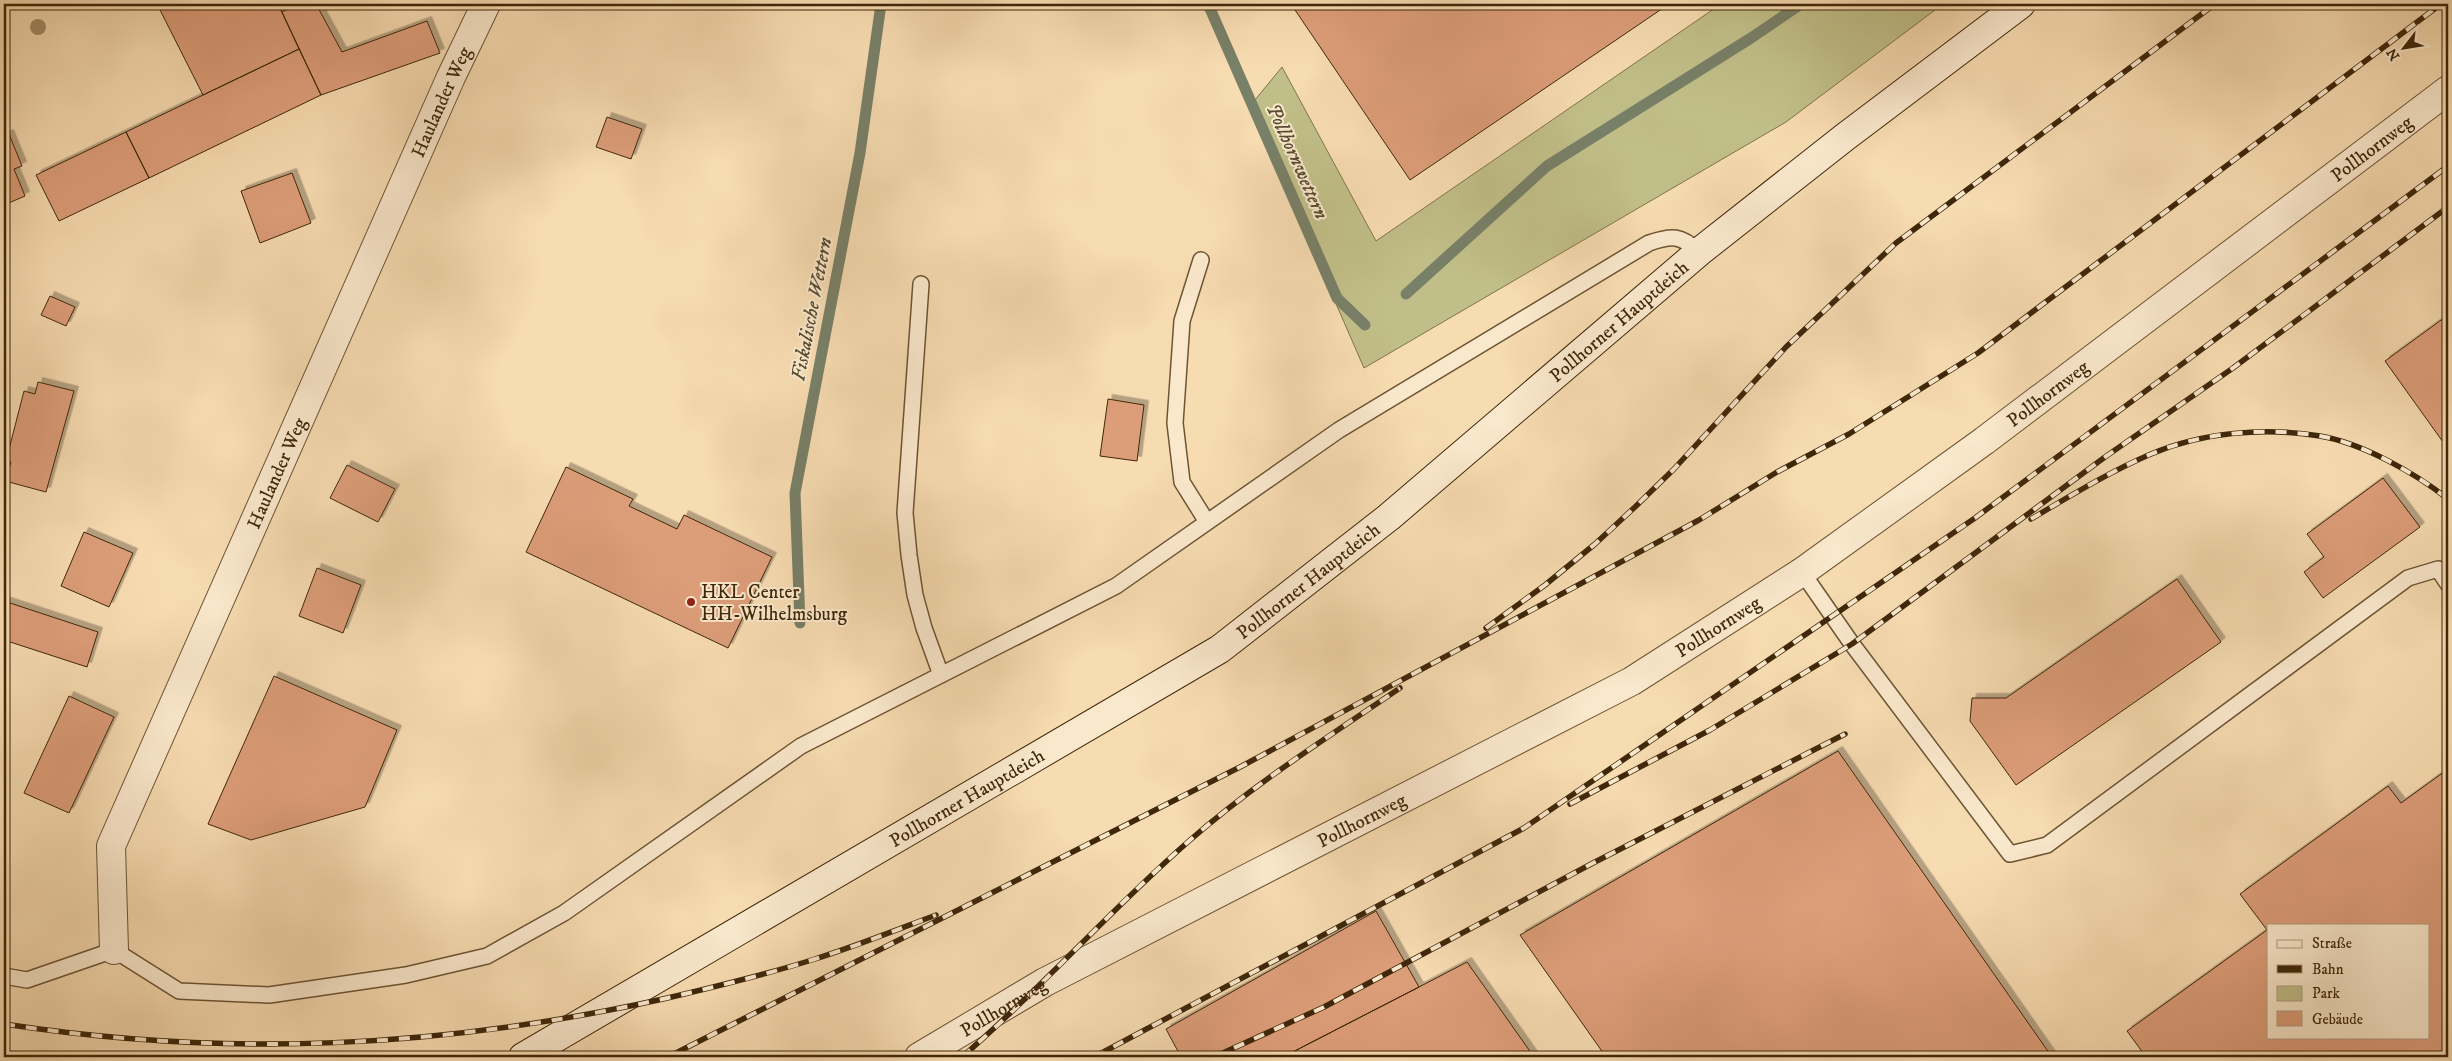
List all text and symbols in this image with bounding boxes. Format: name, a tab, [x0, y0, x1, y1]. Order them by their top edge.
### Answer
north arrow	[2380, 22, 2430, 72]
street label: Haulander Weg	[407, 43, 477, 161]
text: N	[2383, 44, 2404, 64]
water label: Pollhornwettern	[1260, 100, 1333, 223]
street label: Pollhornweg	[2327, 111, 2418, 188]
water label: Fiskalische Wettern	[786, 235, 839, 383]
street label: Pollhorner Hauptdeich	[1545, 256, 1694, 388]
street label: Pollhornweg	[2003, 355, 2094, 433]
street label: Haulander Weg	[243, 414, 312, 533]
street label: Pollhorner Hauptdeich	[1232, 518, 1385, 645]
place label: HKL Center HH-Wilhelmsburg	[701, 581, 848, 626]
street label: Pollhornweg	[1672, 591, 1766, 663]
marker: HKL Center HH-Wilhelmsburg	[685, 596, 697, 608]
street label: Pollhorner Hauptdeich	[886, 744, 1049, 853]
street label: Pollhornweg	[1314, 789, 1411, 853]
legend	[2267, 924, 2430, 1038]
text: Straße	[2312, 934, 2352, 953]
text: Bahn	[2312, 960, 2344, 979]
street label: Pollhornweg	[957, 973, 1052, 1043]
text: Park	[2312, 984, 2341, 1003]
text: Gebäude	[2312, 1010, 2363, 1029]

